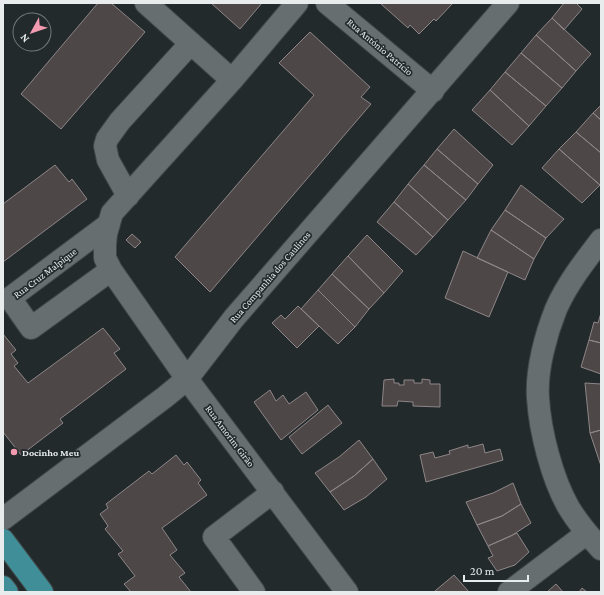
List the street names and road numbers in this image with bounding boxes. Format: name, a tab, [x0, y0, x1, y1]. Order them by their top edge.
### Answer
street label: Rua António Patrício	[345, 16, 415, 78]
street label: Rua Companhia dos Caulinos	[227, 229, 313, 325]
street label: Rua Cruz Malpique	[11, 245, 79, 300]
street label: Rua Amorim Girão	[203, 403, 257, 469]

